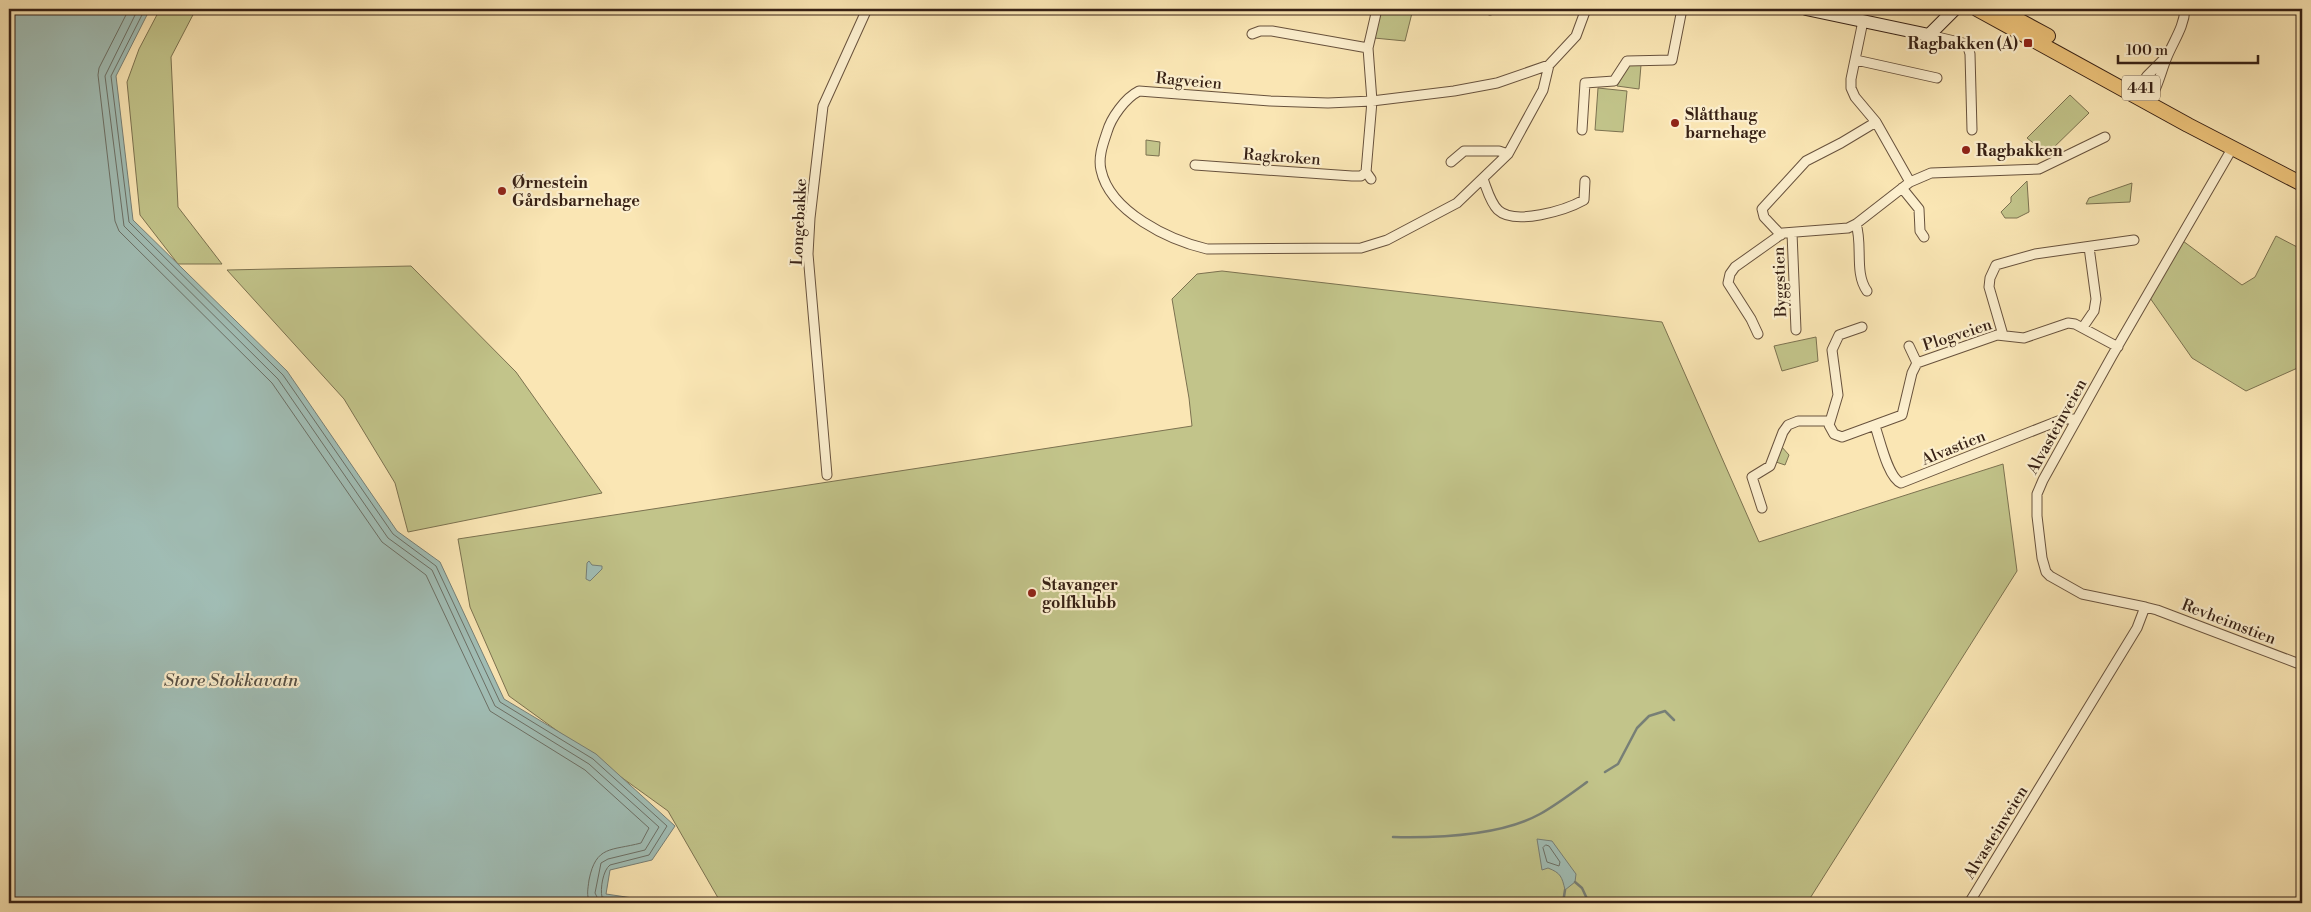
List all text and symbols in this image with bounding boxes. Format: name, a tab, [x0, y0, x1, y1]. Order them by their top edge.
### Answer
scale bar	[2118, 32, 2258, 64]
place label: Ragbakken (A)	[1908, 34, 2018, 54]
marker: Ragbakken (A)	[2022, 37, 2034, 49]
text: 100 m	[2126, 41, 2168, 60]
street label: Ragveien	[1155, 68, 1223, 94]
road number: 441	[2122, 76, 2160, 100]
place label: Slåtthaug barnehage	[1685, 105, 1767, 143]
marker: Slåtthaug barnehage	[1669, 117, 1681, 129]
place label: Ragbakken	[1976, 141, 2063, 161]
street label: Ragkroken	[1242, 144, 1322, 170]
marker: Ragbakken	[1960, 144, 1972, 156]
place label: Ørnestein Gårdsbarnehage	[512, 173, 640, 211]
street label: Longebakke	[787, 178, 811, 266]
marker: Ørnestein Gårdsbarnehage	[496, 185, 508, 197]
street label: Byggstien	[1769, 246, 1791, 319]
street label: Plogveien	[1920, 314, 1995, 356]
street label: Alvasteinveien	[2022, 375, 2092, 479]
street label: Alvastien	[1917, 426, 1989, 470]
place label: Stavanger golfklubb	[1042, 575, 1118, 613]
marker: Stavanger golfklubb	[1026, 587, 1038, 599]
street label: Revheimstien	[2179, 595, 2279, 649]
water label: Store Stokkavatn	[164, 669, 299, 692]
street label: Alvasteinveien	[1959, 782, 2033, 884]

